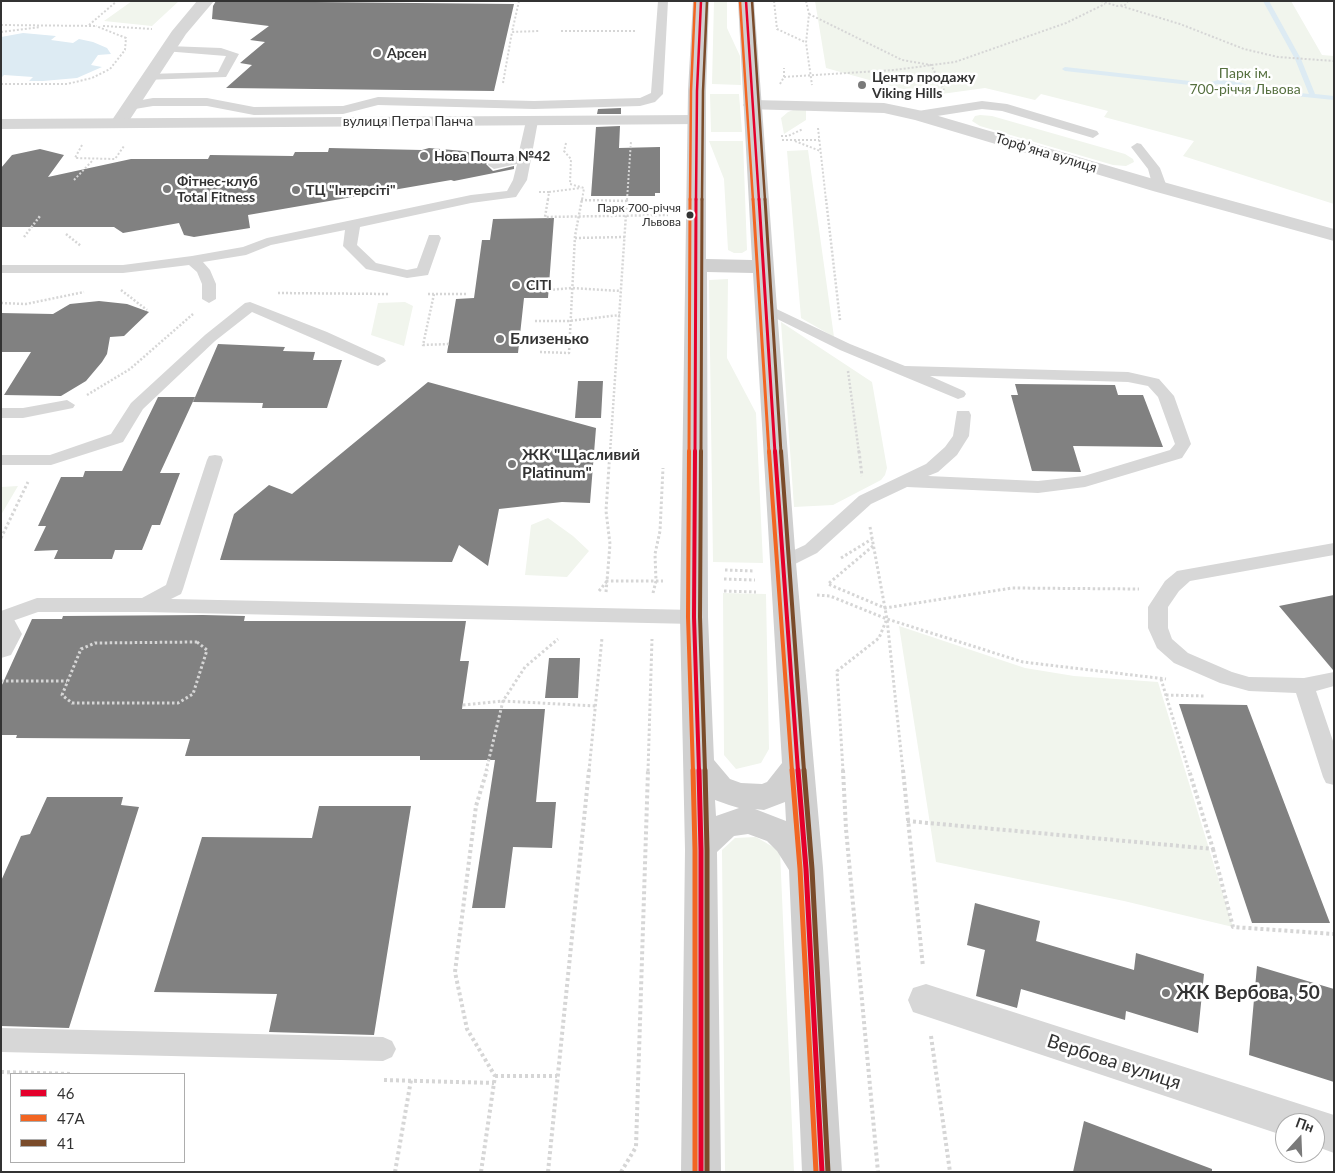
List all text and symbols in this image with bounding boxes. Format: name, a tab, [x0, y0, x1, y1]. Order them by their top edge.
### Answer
place label: Арсен	[387, 45, 427, 61]
marker: Арсен	[371, 47, 383, 59]
park label: Парк ім. 700-річчя Львова	[1189, 65, 1301, 98]
place label: Центр продажу Viking Hills	[872, 69, 975, 102]
marker: Центр продажу Viking Hills	[856, 79, 868, 91]
street label: вулиця Петра Панча	[343, 113, 473, 129]
street label: Торфʼяна вулиця	[993, 130, 1099, 176]
place label: Нова Пошта №42	[434, 148, 550, 164]
marker: Нова Пошта №42	[418, 150, 430, 162]
place label: Фітнес-клуб Total Fitness	[177, 173, 258, 206]
place label: ТЦ "Інтерсіті"	[306, 182, 395, 198]
marker: Фітнес-клуб Total Fitness	[161, 183, 173, 195]
marker: ТЦ "Інтерсіті"	[290, 184, 302, 196]
place label: Парк 700-річчя Львова	[597, 201, 681, 229]
marker: Парк 700-річчя Львова	[685, 210, 695, 220]
place label: CITI	[526, 277, 552, 293]
marker: CITI	[510, 279, 522, 291]
place label: Близенько	[510, 329, 589, 349]
marker: Близенько	[494, 333, 506, 345]
place label: ЖК "Щасливий Platinum"	[522, 445, 640, 483]
marker: ЖК "Щасливий Platinum"	[506, 458, 518, 470]
place label: ЖК Вербова, 50	[1176, 982, 1320, 1004]
marker: ЖК Вербова, 50	[1160, 987, 1172, 999]
street label: Вербова вулиця	[1044, 1030, 1184, 1094]
legend	[10, 1073, 185, 1163]
text: 46	[57, 1084, 74, 1102]
text: 47А	[57, 1109, 85, 1127]
north arrow	[1275, 1113, 1325, 1163]
text: Пн	[1293, 1113, 1316, 1135]
text: 41	[57, 1134, 74, 1152]

